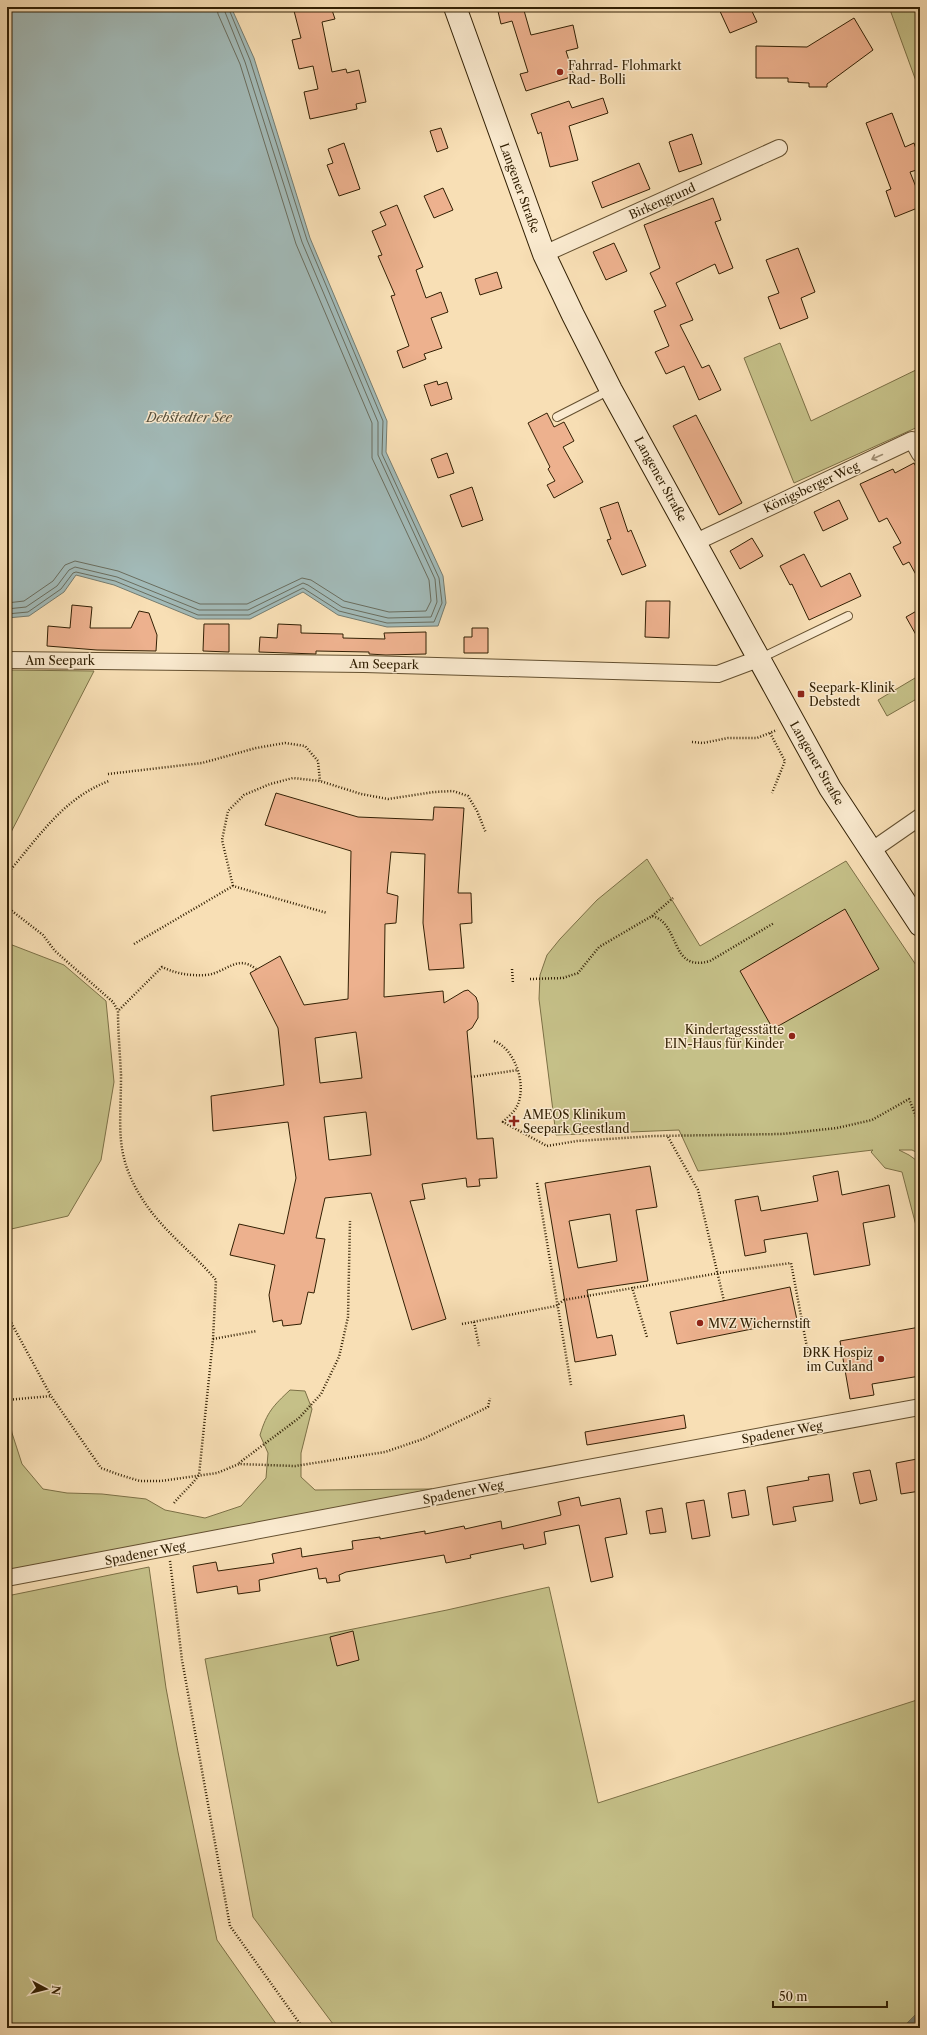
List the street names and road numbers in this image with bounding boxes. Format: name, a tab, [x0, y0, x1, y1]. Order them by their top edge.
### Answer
street label: Langener Straße	[497, 141, 543, 235]
street label: Birkengrund	[626, 179, 698, 222]
street label: Langener Straße	[631, 434, 691, 524]
street label: Königsberger Weg	[761, 458, 862, 516]
street label: Am Seepark	[24, 653, 96, 668]
street label: Am Seepark	[348, 656, 420, 672]
street label: Langener Straße	[787, 718, 847, 808]
street label: Spadener Weg	[740, 1417, 824, 1446]
street label: Spadener Weg	[421, 1477, 505, 1507]
street label: Spadener Weg	[103, 1538, 187, 1568]

